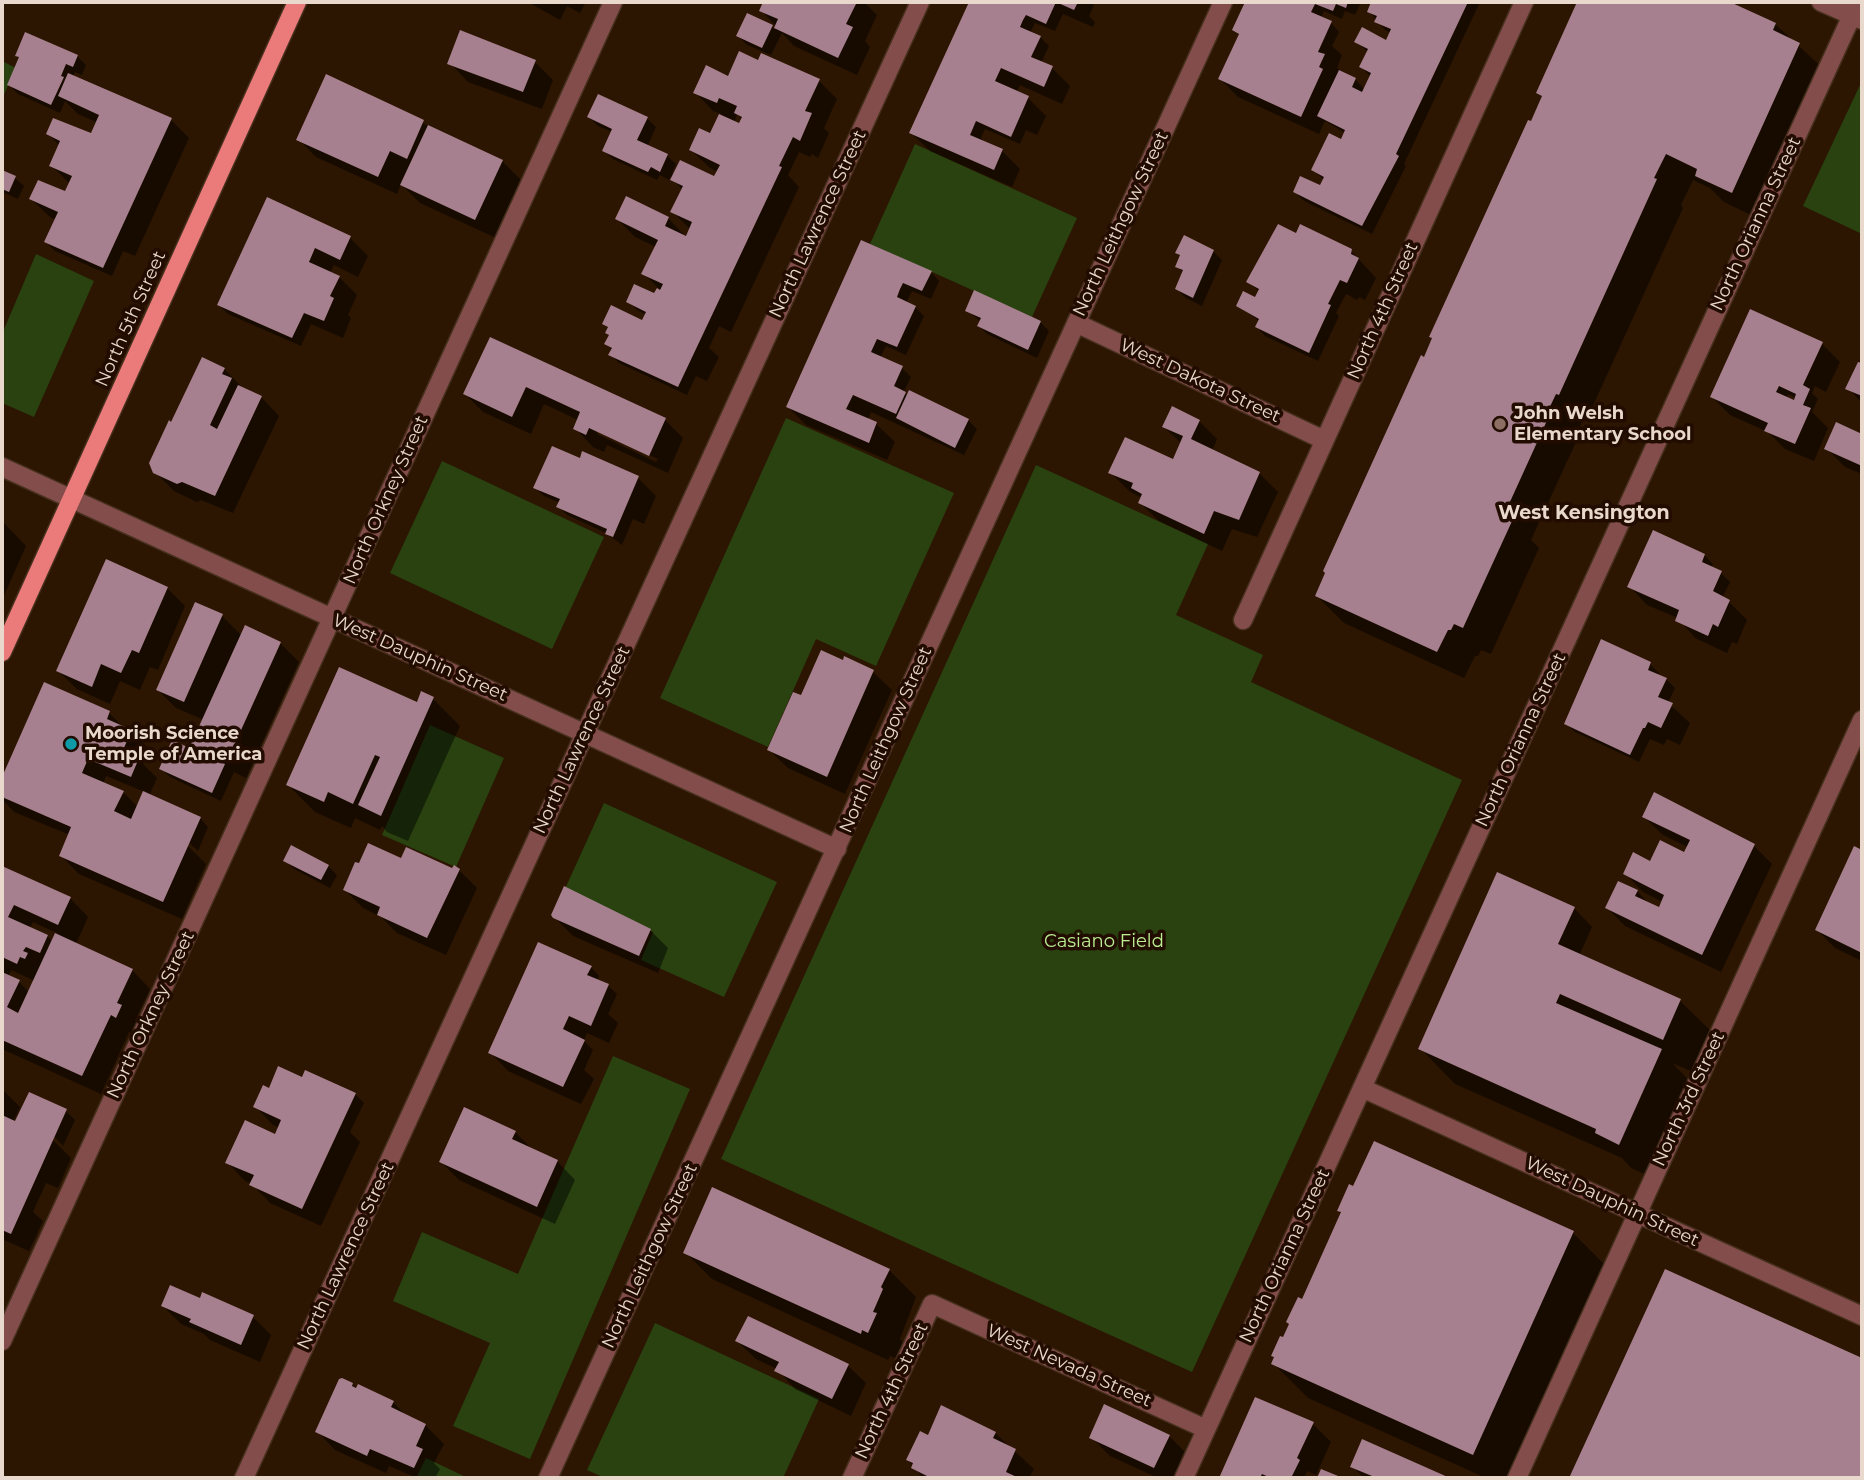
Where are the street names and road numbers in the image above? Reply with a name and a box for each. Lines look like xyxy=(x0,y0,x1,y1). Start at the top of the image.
street label: North Lawrence Street xyxy=(765,127,871,321)
street label: North Leithgow Street xyxy=(1069,128,1173,320)
street label: North Orianna Street xyxy=(1706,134,1806,314)
street label: North 4th Street xyxy=(1343,239,1423,383)
street label: North 5th Street xyxy=(91,248,171,390)
street label: West Dakota Street xyxy=(1116,334,1284,428)
street label: North Orkney Street xyxy=(339,412,433,588)
street label: West Dauphin Street xyxy=(329,610,511,706)
street label: North Lawrence Street xyxy=(529,643,635,837)
street label: North Leithgow Street xyxy=(835,644,937,836)
street label: North Orianna Street xyxy=(1471,650,1571,830)
street label: North Orkney Street xyxy=(103,928,199,1102)
street label: North 3rd Street xyxy=(1648,1028,1730,1170)
street label: West Dauphin Street xyxy=(1522,1152,1702,1252)
street label: North Lawrence Street xyxy=(293,1159,399,1353)
street label: North Leithgow Street xyxy=(598,1160,702,1352)
street label: North Orianna Street xyxy=(1235,1166,1335,1346)
street label: North 4th Street xyxy=(851,1319,933,1463)
street label: West Nevada Street xyxy=(983,1320,1155,1412)

